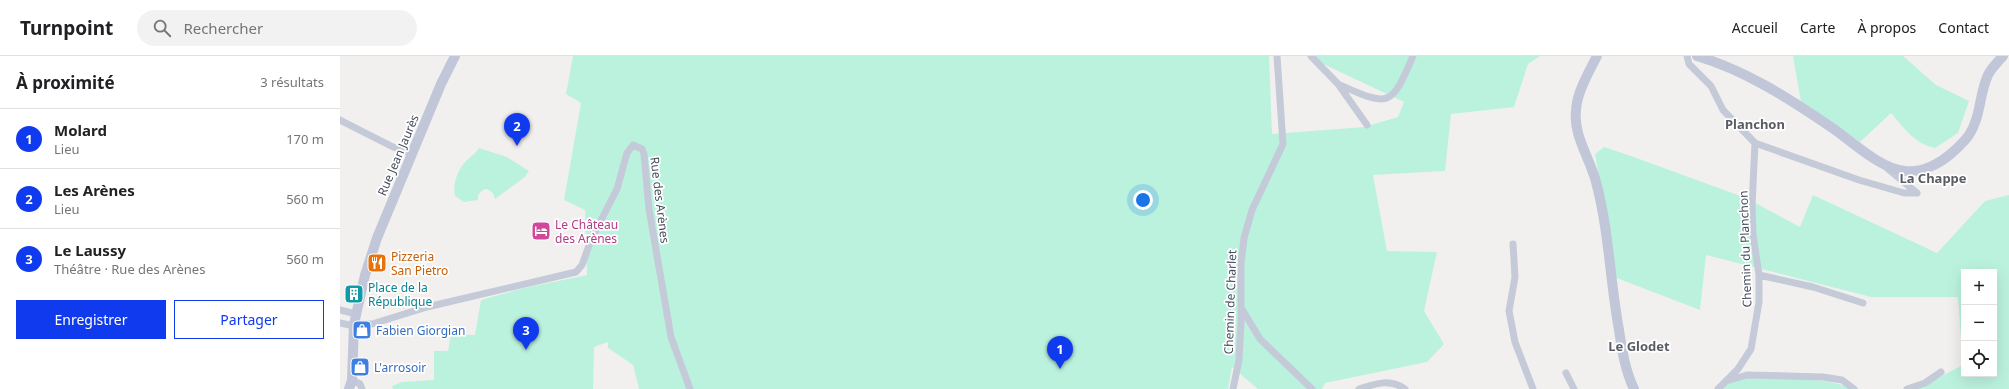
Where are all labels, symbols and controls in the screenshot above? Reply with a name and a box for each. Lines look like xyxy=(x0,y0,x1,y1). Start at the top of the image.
search box xyxy=(137,10,417,46)
text: Turnpoint xyxy=(20,15,113,41)
icon: search xyxy=(151,17,173,39)
text: Rechercher xyxy=(183,18,263,38)
text: Accueil xyxy=(1732,18,1778,37)
text: Carte xyxy=(1800,18,1835,37)
text: À propos xyxy=(1857,18,1916,37)
text: Contact xyxy=(1938,18,1989,37)
text: À proximité xyxy=(16,71,115,94)
text: 3 résultats xyxy=(260,73,324,91)
street label: Rue Jean Jaurès xyxy=(373,112,423,198)
pin: 2 xyxy=(504,113,530,146)
district label: Planchon xyxy=(1725,115,1785,133)
text: Molard xyxy=(54,120,107,140)
text: 1 xyxy=(25,130,33,148)
text: 170 m xyxy=(286,130,324,148)
text: Lieu xyxy=(54,140,80,158)
street label: Rue des Arènes xyxy=(646,156,674,244)
district label: La Chappe xyxy=(1899,169,1967,187)
text: Les Arènes xyxy=(54,180,135,200)
text: 2 xyxy=(25,190,33,208)
text: 560 m xyxy=(286,190,324,208)
your location xyxy=(1133,190,1153,210)
street label: Chemin du Planchon xyxy=(1734,190,1756,308)
text: Lieu xyxy=(54,200,80,218)
place label: Le Château des Arènes xyxy=(555,216,618,247)
hotel icon: Le Château des Arènes xyxy=(530,220,552,242)
text: Le Laussy xyxy=(54,240,126,260)
place label: Pizzeria San Pietro xyxy=(391,248,448,279)
street label: Chemin de Charlet xyxy=(1220,249,1240,355)
text: 3 xyxy=(25,250,33,268)
text: 560 m xyxy=(286,250,324,268)
restaurant icon: Pizzeria San Pietro xyxy=(366,252,388,274)
text: Théâtre · Rue des Arènes xyxy=(54,260,205,278)
map controls xyxy=(1961,269,1997,377)
button: + xyxy=(1961,269,1997,305)
place label: Place de la République xyxy=(368,279,432,310)
building icon: Place de la République xyxy=(343,283,365,305)
button: Enregistrer xyxy=(16,300,166,339)
button: Partager xyxy=(174,300,324,339)
button: − xyxy=(1961,305,1997,341)
pin: 3 xyxy=(513,317,539,350)
shop icon: Fabien Giorgian xyxy=(351,319,373,341)
place label: Fabien Giorgian xyxy=(376,322,465,339)
pin: 1 xyxy=(1047,336,1073,369)
district label: Le Glodet xyxy=(1608,337,1670,355)
button: locate xyxy=(1961,341,1997,377)
shop icon: L'arrosoir xyxy=(349,356,371,378)
place label: L'arrosoir xyxy=(374,359,426,376)

